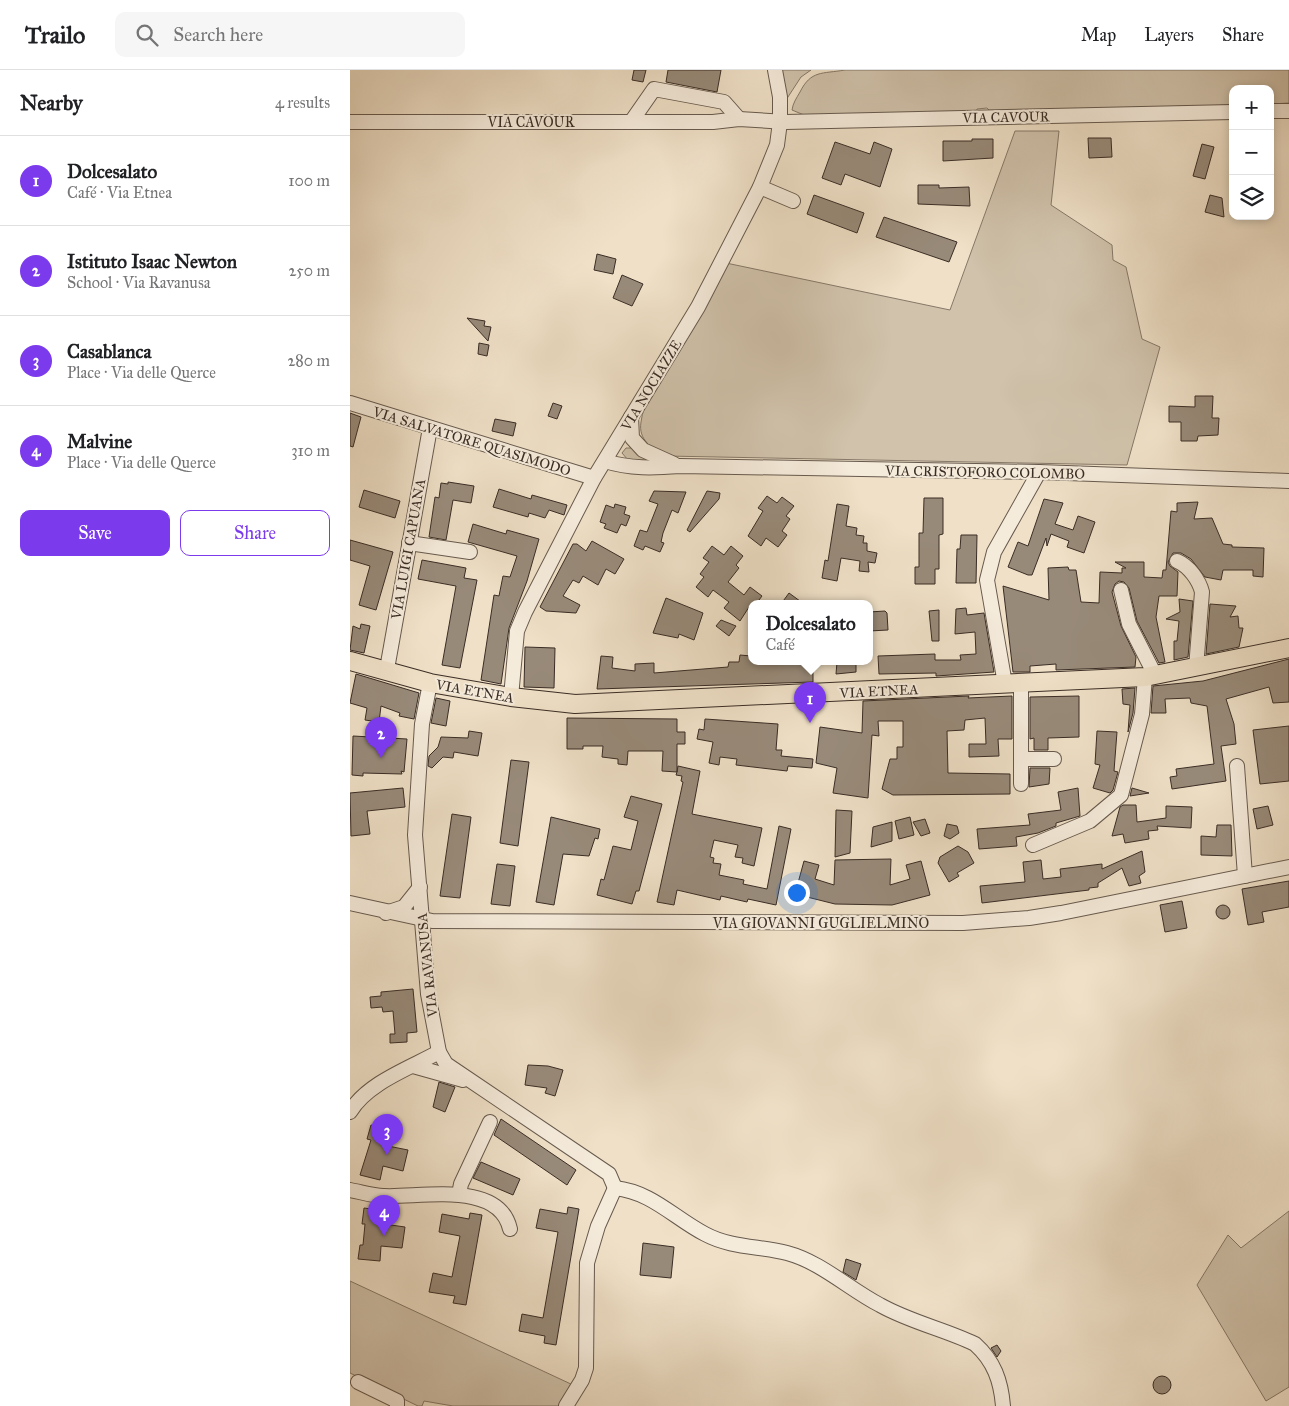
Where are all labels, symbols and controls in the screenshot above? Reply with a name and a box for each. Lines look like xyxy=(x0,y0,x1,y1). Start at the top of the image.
search box xyxy=(115,12,465,57)
text: Trailo xyxy=(25,20,85,50)
icon: search xyxy=(133,21,161,49)
text: Search here xyxy=(173,23,263,46)
text: Map xyxy=(1081,24,1116,46)
text: Layers xyxy=(1144,24,1194,46)
text: Share xyxy=(1222,24,1264,46)
map controls xyxy=(1229,85,1274,220)
button: + xyxy=(1229,85,1274,130)
text: Nearby xyxy=(20,90,83,116)
text: 4 results xyxy=(275,93,330,112)
street label: VIA CAVOUR xyxy=(961,108,1051,127)
street label: VIA CAVOUR xyxy=(486,114,576,131)
button: − xyxy=(1229,130,1274,175)
text: Dolcesalato xyxy=(67,160,157,183)
text: 1 xyxy=(33,171,39,190)
text: 100 m xyxy=(288,171,330,190)
button: layers xyxy=(1229,175,1274,220)
text: Café · Via Etnea xyxy=(67,183,172,202)
text: Istituto Isaac Newton xyxy=(67,250,237,273)
text: 2 xyxy=(32,261,40,280)
text: 250 m xyxy=(289,261,330,280)
text: School · Via Ravanusa xyxy=(67,273,210,292)
street label: VIA NOCIAZZE xyxy=(617,337,685,435)
text: Casablanca xyxy=(67,340,152,363)
text: 3 xyxy=(33,351,39,370)
text: 280 m xyxy=(287,351,330,370)
text: Place · Via delle Querce xyxy=(67,363,216,382)
street label: VIA SALVATORE QUASIMODO xyxy=(370,403,573,480)
text: Malvine xyxy=(67,430,132,453)
text: 4 xyxy=(32,441,40,460)
text: 310 m xyxy=(291,441,330,460)
text: Place · Via delle Querce xyxy=(67,453,216,472)
street label: VIA CRISTOFORO COLOMBO xyxy=(884,462,1085,483)
street label: VIA LUIGI CAPUANA xyxy=(388,477,429,622)
button: Save xyxy=(20,510,170,556)
button: Share xyxy=(180,510,330,556)
popup xyxy=(748,600,873,665)
text: Dolcesalato xyxy=(765,612,856,635)
text: Café xyxy=(765,635,795,654)
street label: VIA ETNEA xyxy=(433,676,516,707)
street label: VIA ETNEA xyxy=(838,681,920,702)
pin: 1 xyxy=(794,682,826,723)
pin: 2 xyxy=(365,717,397,758)
your location xyxy=(784,880,810,906)
street label: VIA RAVANUSA xyxy=(413,911,442,1019)
street label: VIA GIOVANNI GUGLIELMINO xyxy=(712,915,929,932)
pin: 3 xyxy=(371,1114,403,1155)
pin: 4 xyxy=(368,1195,400,1236)

